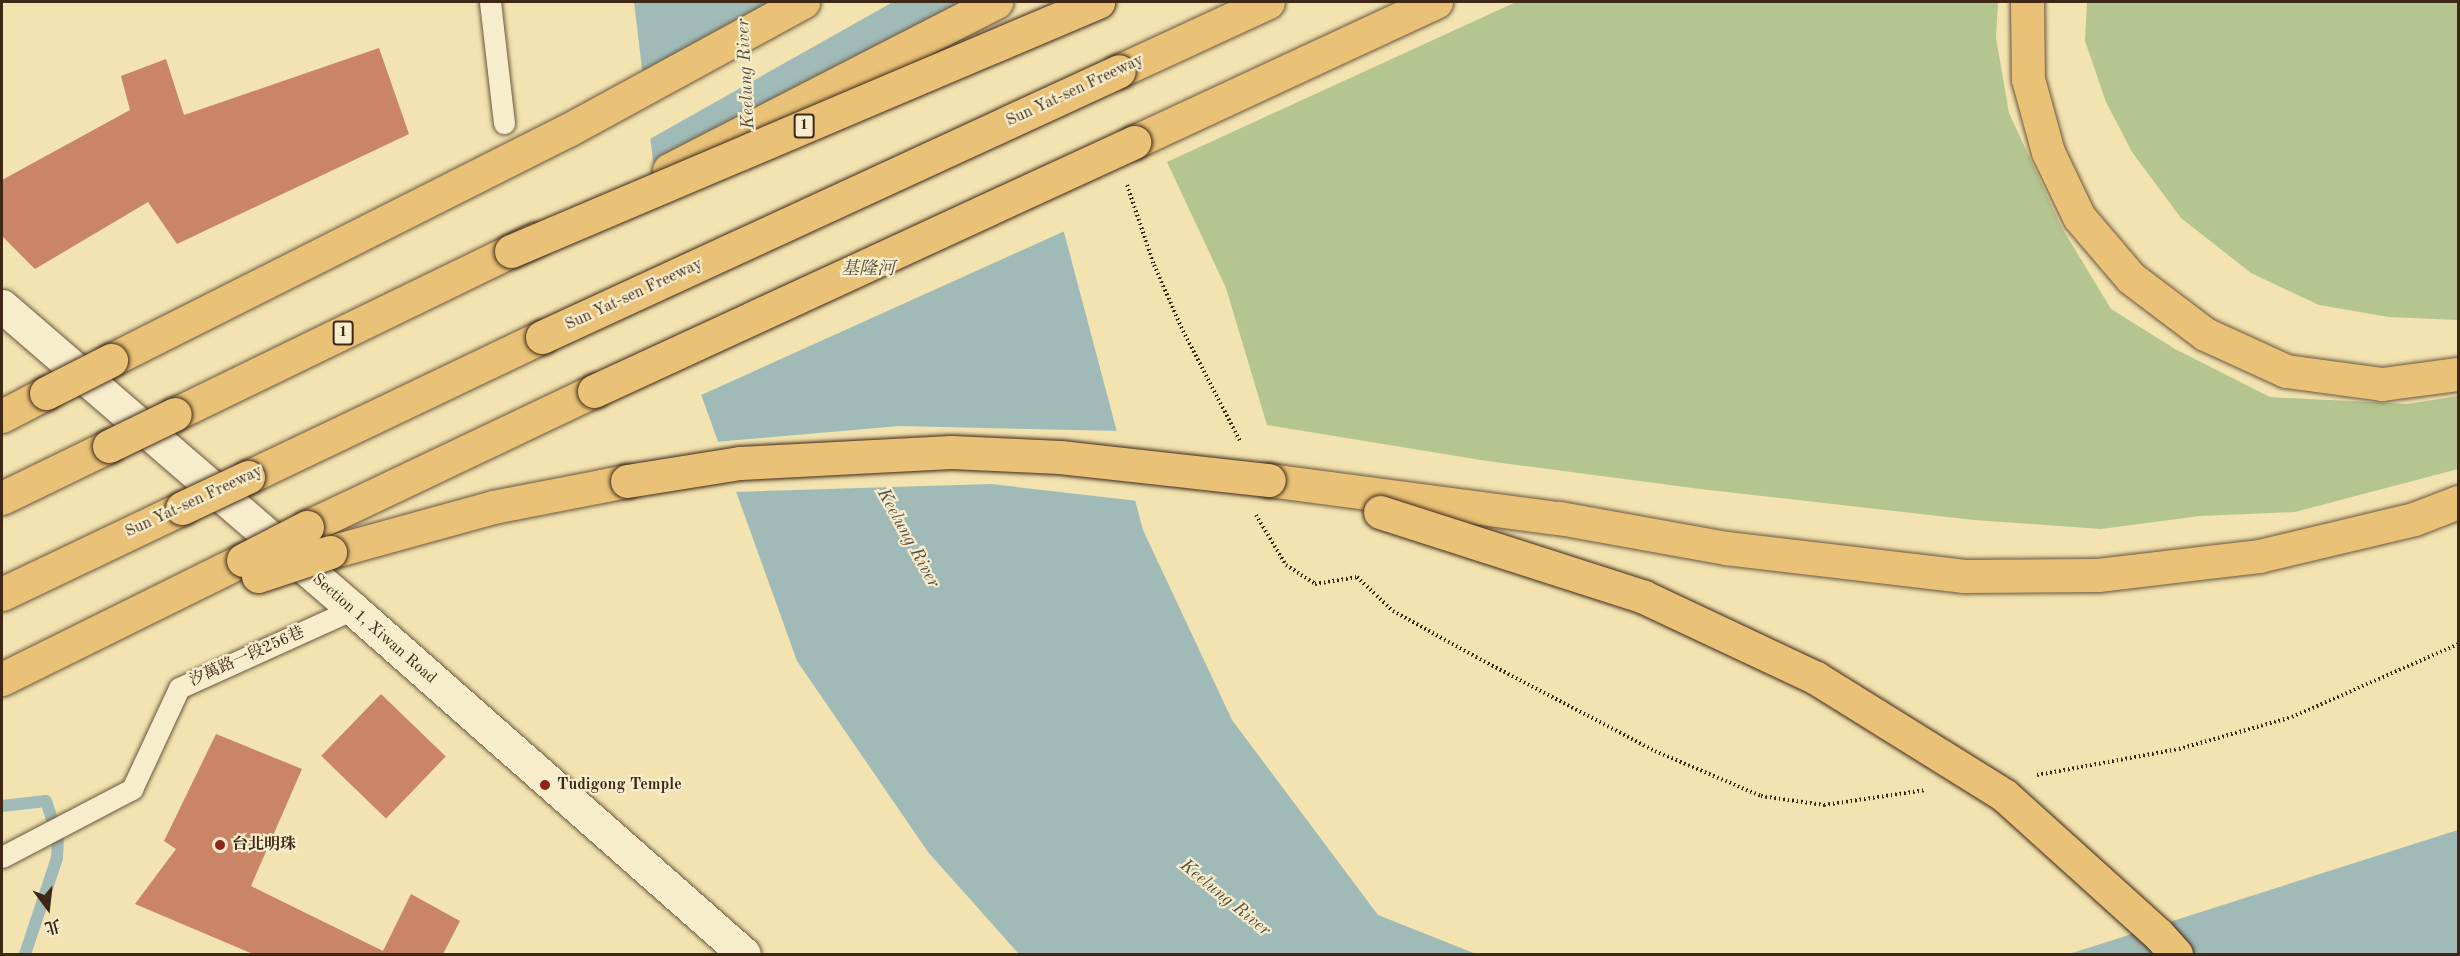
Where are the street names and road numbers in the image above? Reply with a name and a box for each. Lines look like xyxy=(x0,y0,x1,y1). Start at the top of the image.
street label: Sun Yat-sen Freeway xyxy=(1003,51,1147,131)
road number: 1 xyxy=(794,114,814,138)
street label: Sun Yat-sen Freeway xyxy=(562,255,706,335)
road number: 1 xyxy=(332,321,354,345)
street label: Sun Yat-sen Freeway xyxy=(122,462,266,542)
street label: Section 1, Xiwan Road xyxy=(308,570,440,688)
street label: 汐萬路一段256巷 xyxy=(187,623,307,691)

